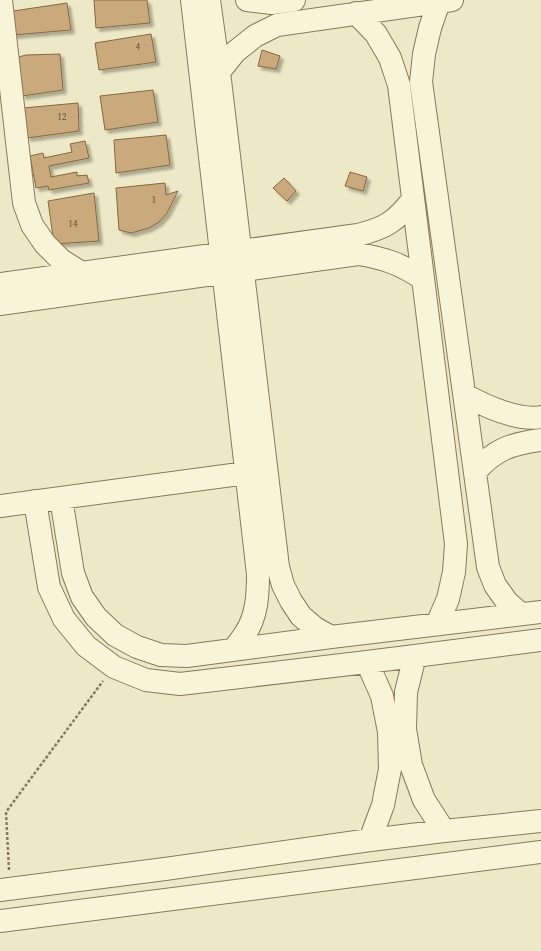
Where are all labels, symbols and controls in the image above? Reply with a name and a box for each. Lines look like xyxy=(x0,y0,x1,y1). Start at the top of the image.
house number: 4 xyxy=(136,41,141,53)
house number: 12 xyxy=(57,111,67,123)
house number: 1 xyxy=(152,194,156,206)
house number: 14 xyxy=(68,218,78,230)

